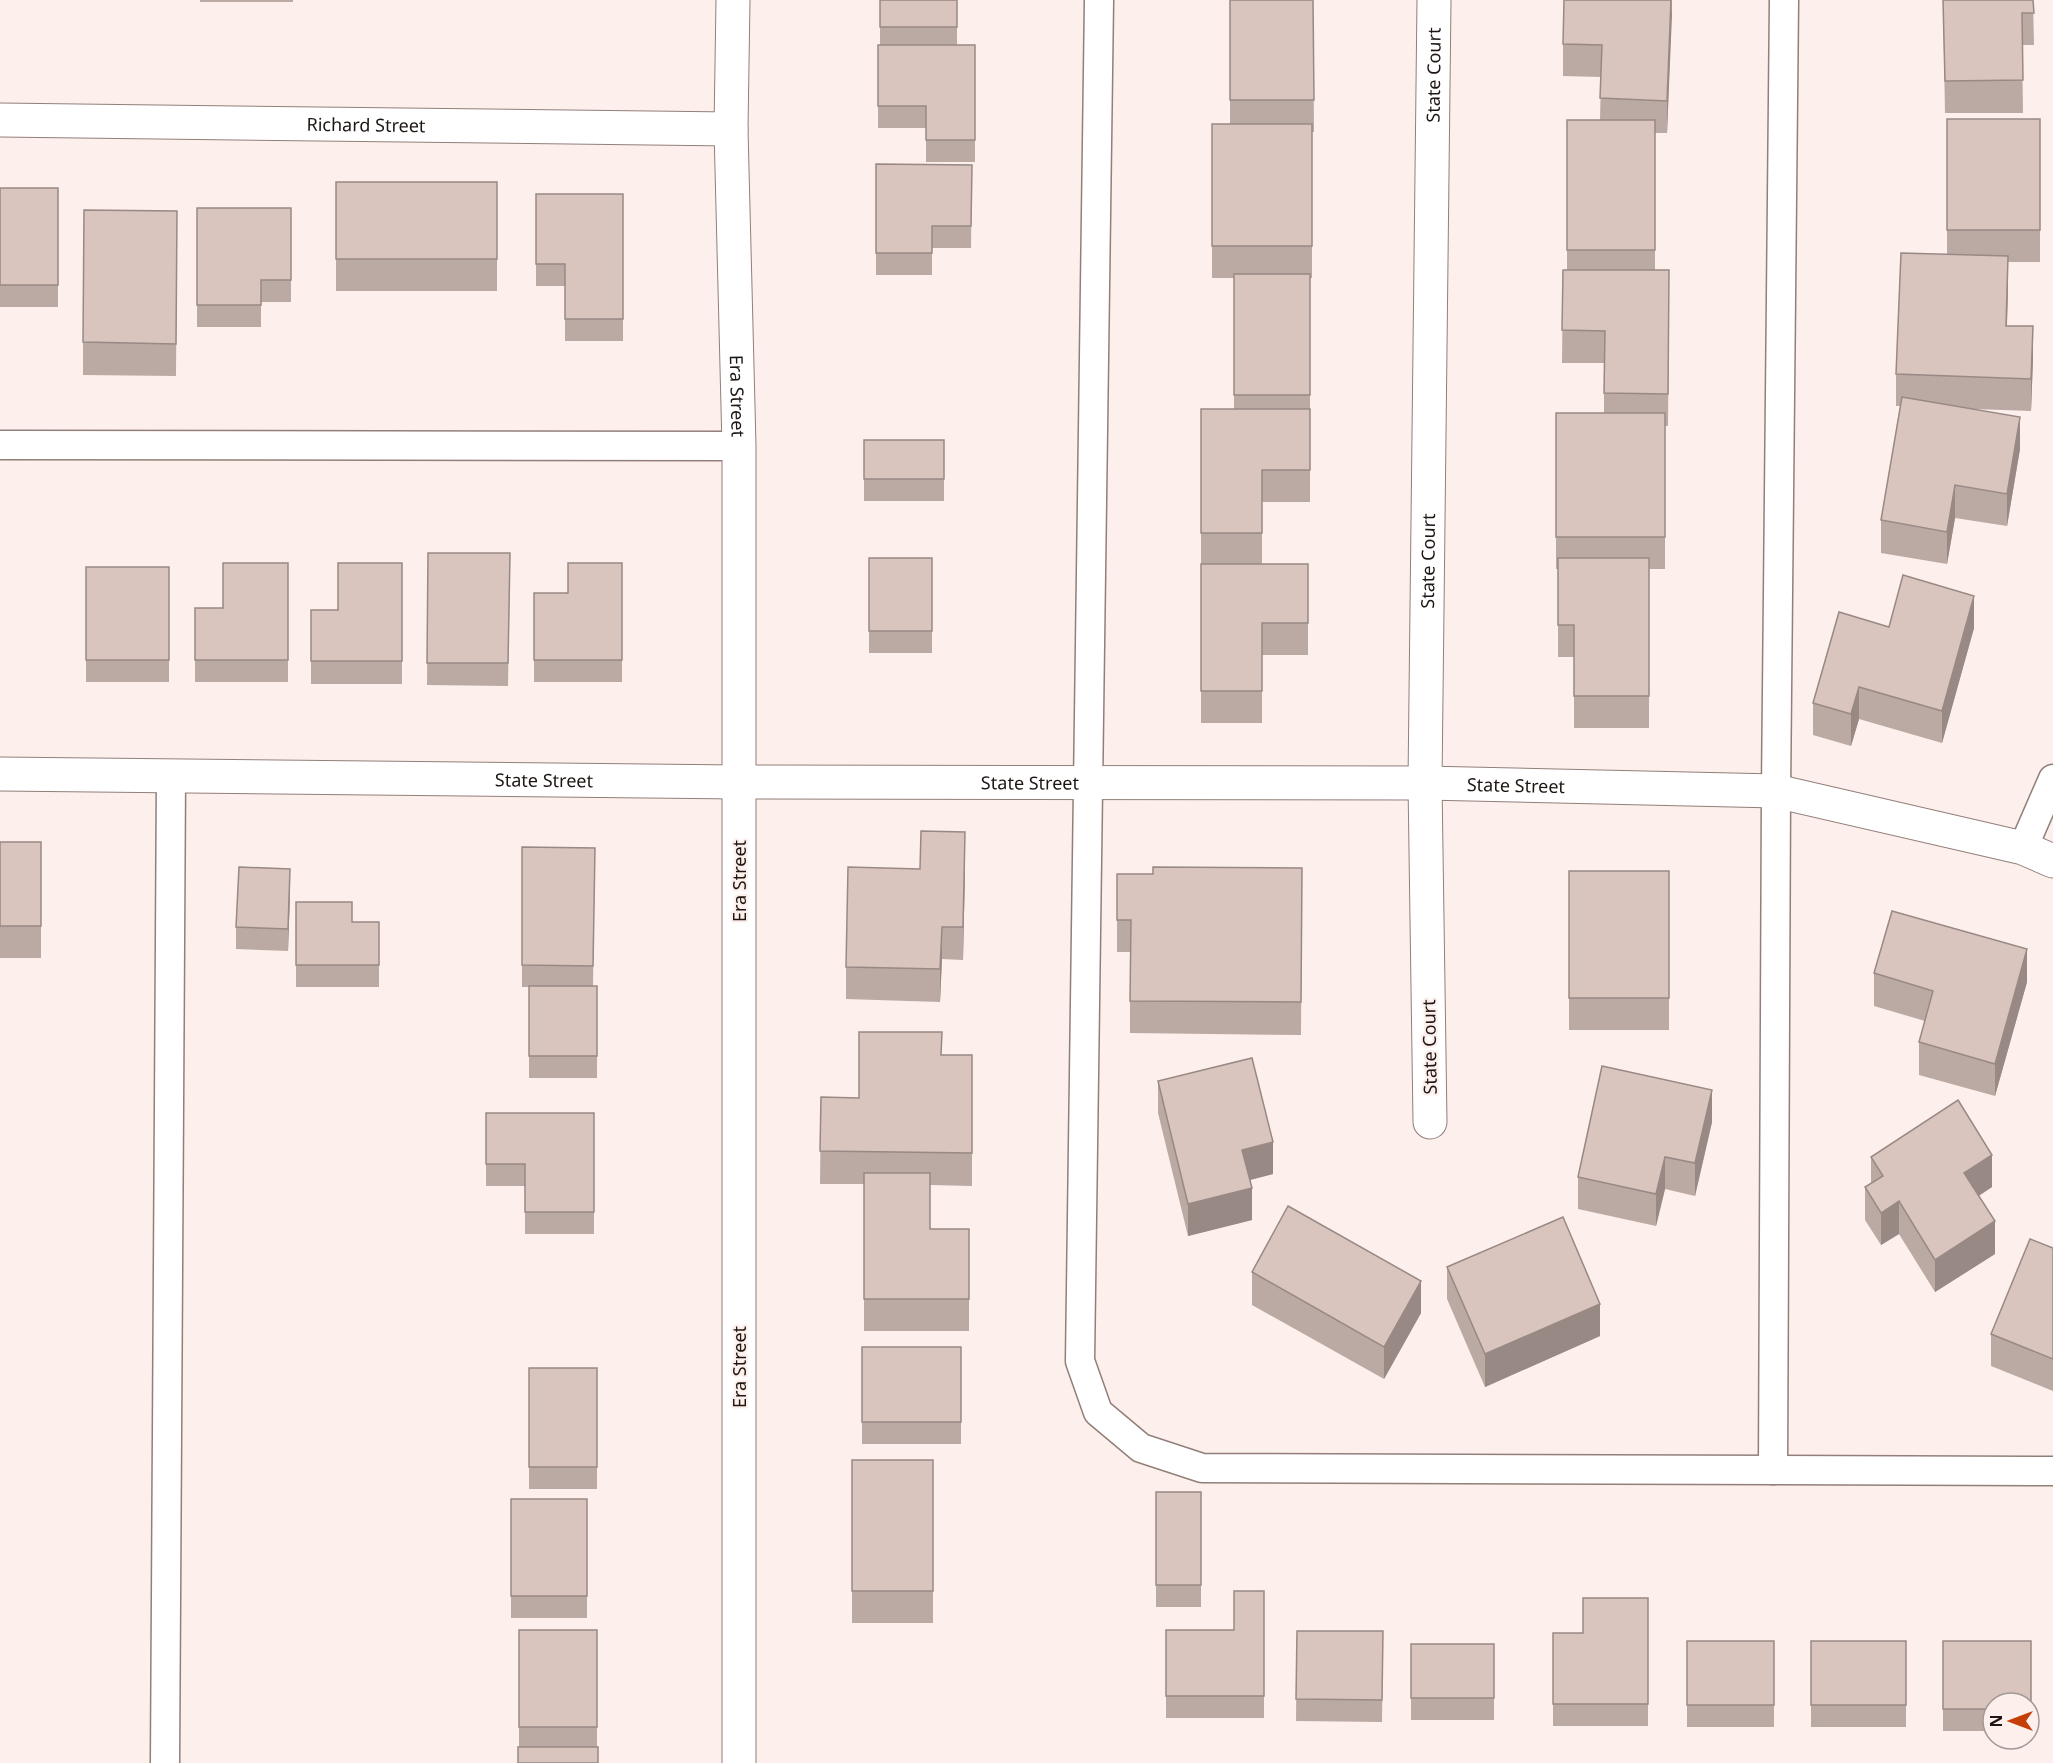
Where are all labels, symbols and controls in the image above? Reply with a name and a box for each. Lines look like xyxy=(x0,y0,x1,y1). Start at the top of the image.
street label: State Court xyxy=(1421,27,1446,123)
street label: Richard Street xyxy=(306,112,426,137)
street label: Era Street xyxy=(725,355,751,438)
street label: State Court xyxy=(1415,513,1440,609)
street label: State Street xyxy=(495,767,594,792)
street label: State Street xyxy=(981,770,1080,794)
street label: State Street xyxy=(1467,772,1566,798)
street label: Era Street xyxy=(727,839,751,922)
street label: State Court xyxy=(1416,999,1442,1095)
street label: Era Street xyxy=(727,1325,751,1408)
north arrow xyxy=(1981,1691,2041,1751)
text: N xyxy=(1985,1714,2007,1728)

